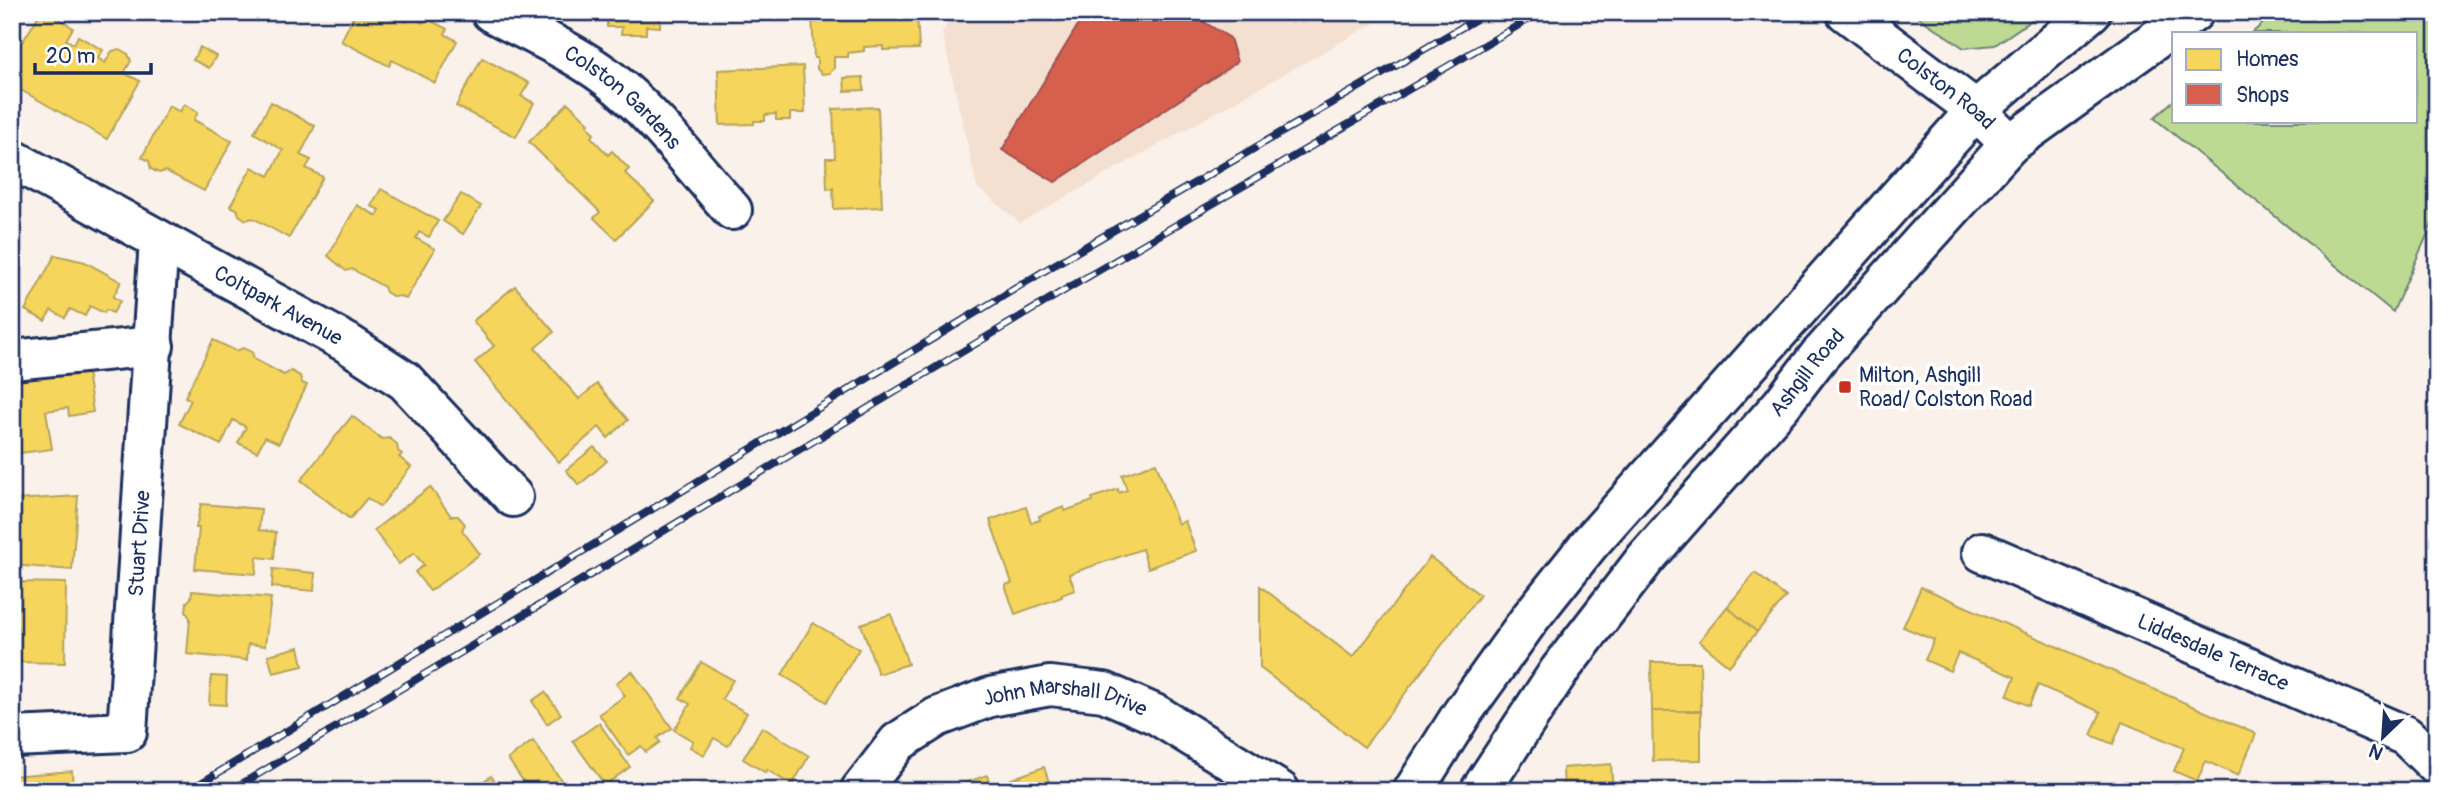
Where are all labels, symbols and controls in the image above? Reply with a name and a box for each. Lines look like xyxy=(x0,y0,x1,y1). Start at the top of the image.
scale bar xyxy=(35,32,150,76)
legend xyxy=(2172,32,2418,122)
street label: Colston Gardens xyxy=(559,40,687,156)
street label: Colston Road xyxy=(1891,42,2001,136)
text: 20 m xyxy=(46,43,95,70)
text: Homes xyxy=(2236,46,2299,73)
text: Shops xyxy=(2236,82,2289,109)
street label: Coltpark Avenue xyxy=(209,260,348,352)
street label: Ashgill Road xyxy=(1764,323,1851,423)
place label: Milton, Ashgill Road/ Colston Road xyxy=(1859,362,2033,413)
marker: Milton, Ashgill Road/ Colston Road xyxy=(1837,379,1853,395)
street label: Stuart Drive xyxy=(123,489,157,598)
street label: Liddesdale Terrace xyxy=(2133,608,2294,698)
street label: John Marshall Drive xyxy=(979,672,1152,723)
north arrow xyxy=(2348,702,2418,772)
text: N xyxy=(2365,738,2387,765)

